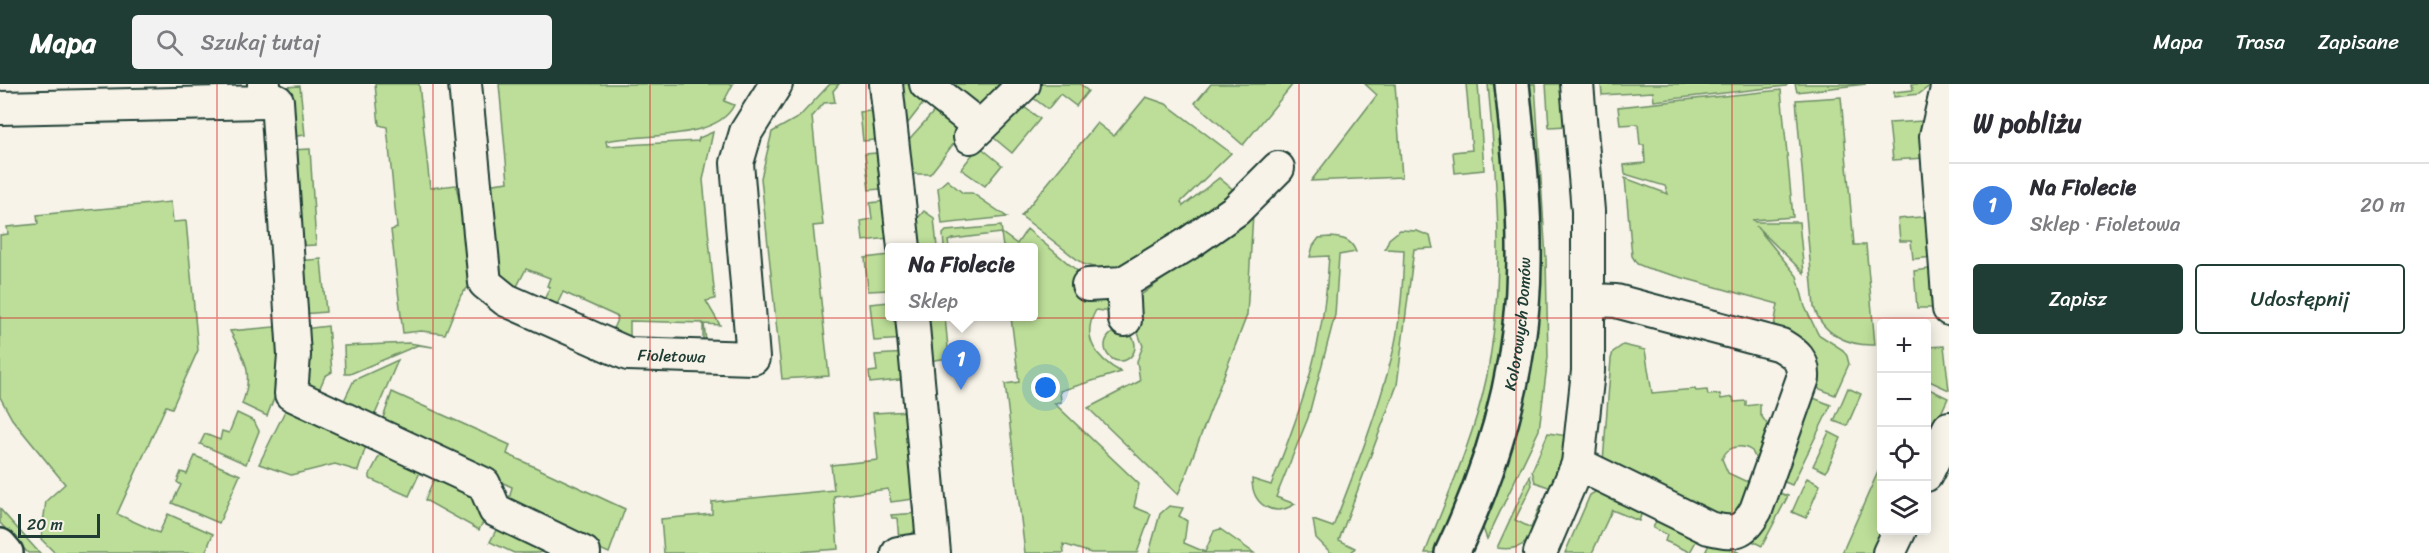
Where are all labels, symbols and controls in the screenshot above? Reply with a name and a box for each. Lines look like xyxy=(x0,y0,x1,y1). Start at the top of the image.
search box xyxy=(132,15,552,69)
text: Mapa xyxy=(30,18,96,67)
text: Szukaj tutaj xyxy=(201,23,320,62)
text: Mapa xyxy=(2153,23,2203,61)
text: Trasa xyxy=(2236,23,2285,61)
text: Zapisane xyxy=(2318,23,2399,61)
icon: search xyxy=(153,26,186,59)
text: W pobliżu xyxy=(1973,100,2082,146)
text: Na Fiolecie xyxy=(2030,168,2136,207)
text: 1 xyxy=(1988,188,1997,223)
text: 20 m xyxy=(2360,188,2405,223)
text: Sklep · Fioletowa xyxy=(2030,207,2180,242)
popup xyxy=(885,243,1038,321)
text: Na Fiolecie xyxy=(908,245,1015,284)
street label: Kolorowych Domów xyxy=(1495,257,1539,393)
button: Zapisz xyxy=(1973,264,2183,334)
button: Udostępnij xyxy=(2195,264,2405,334)
text: Sklep xyxy=(908,284,958,319)
map controls xyxy=(1877,319,1931,535)
button: + xyxy=(1877,319,1931,373)
street label: Fioletowa xyxy=(637,340,707,372)
pin: 1 xyxy=(942,340,980,390)
your location xyxy=(1031,373,1060,402)
button: − xyxy=(1877,373,1931,427)
button: locate xyxy=(1877,427,1931,481)
button: layers xyxy=(1877,481,1931,535)
text: 20 m xyxy=(27,510,63,539)
scale bar xyxy=(18,511,100,538)

